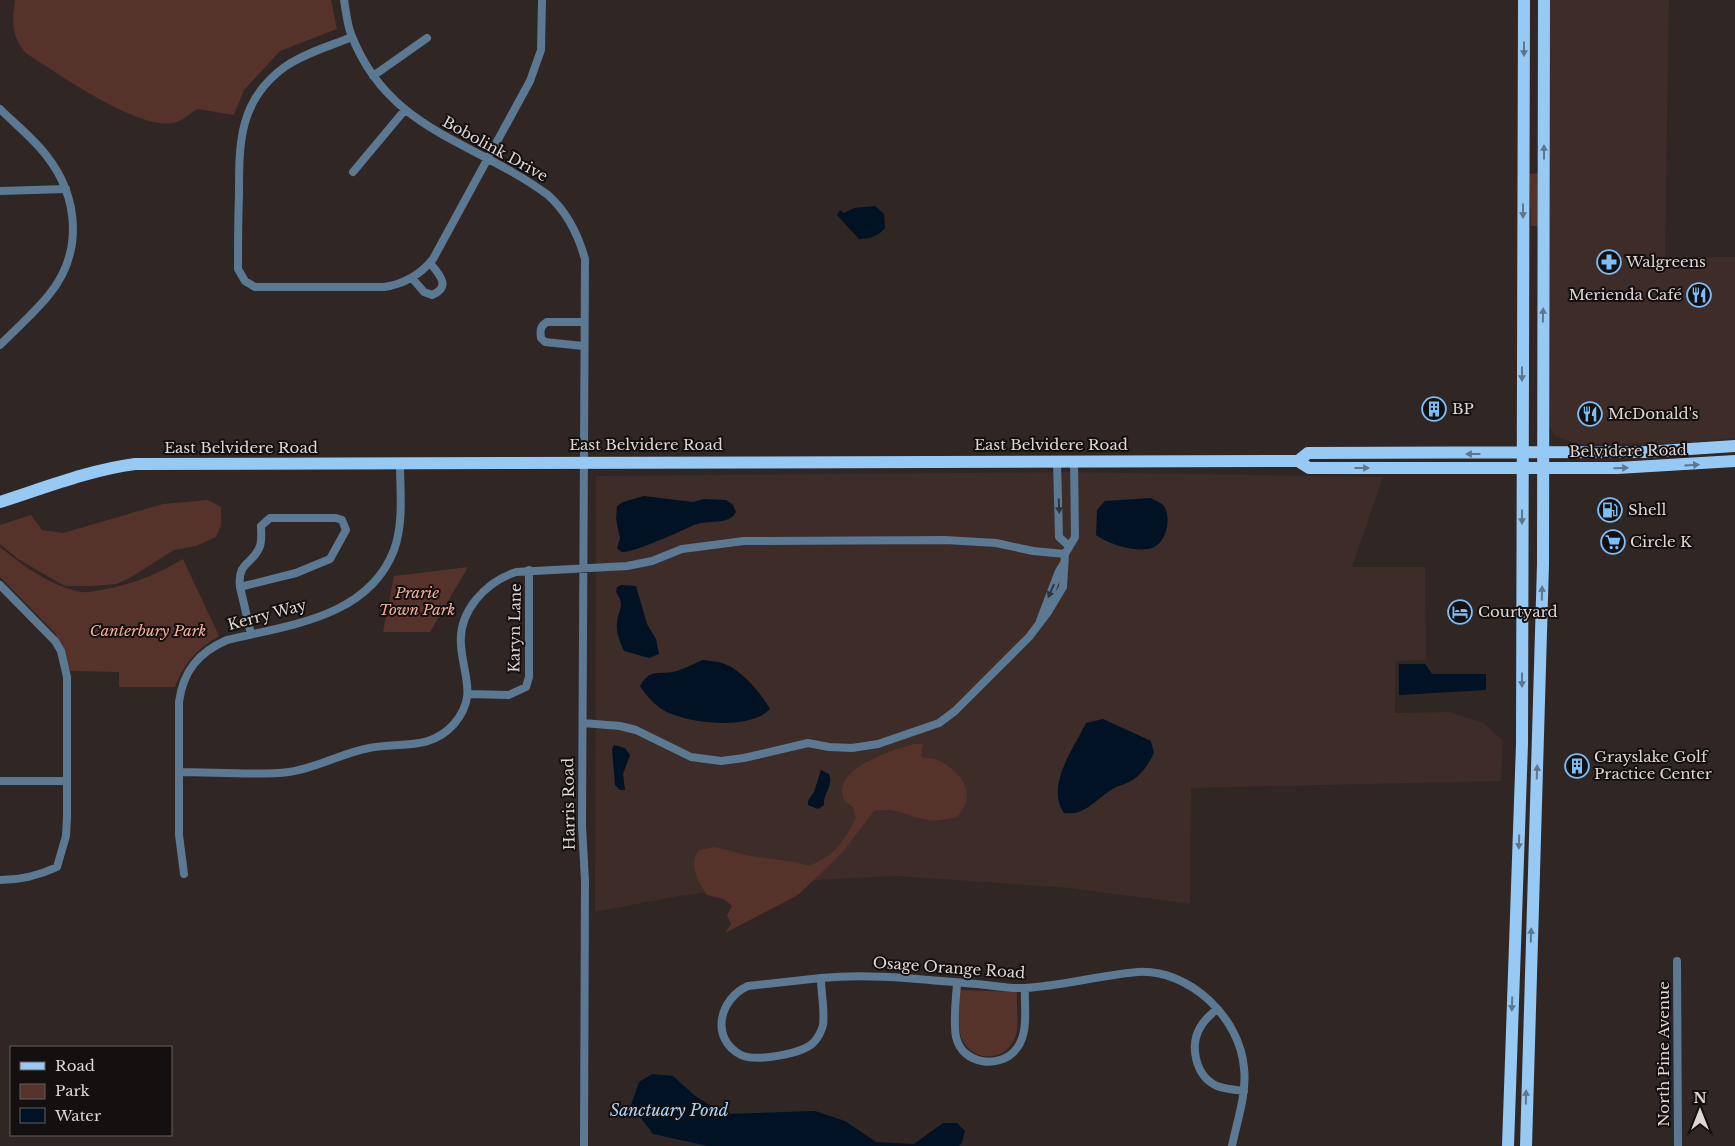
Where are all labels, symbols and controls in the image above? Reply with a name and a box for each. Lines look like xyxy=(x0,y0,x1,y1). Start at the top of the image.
one-way arrow xyxy=(1520,41,1528,57)
street label: Bobolink Drive xyxy=(439,112,551,185)
one-way arrow xyxy=(1540,144,1548,160)
one-way arrow xyxy=(1519,203,1527,219)
pharmacy icon: Walgreens xyxy=(1596,249,1622,275)
place label: Walgreens xyxy=(1625,252,1706,271)
restaurant icon: Merienda Café xyxy=(1686,282,1712,308)
place label: Merienda Café xyxy=(1569,285,1682,304)
one-way arrow xyxy=(1539,306,1547,322)
one-way arrow xyxy=(1518,366,1526,382)
building icon: BP xyxy=(1421,396,1447,422)
place label: BP xyxy=(1452,399,1474,418)
restaurant icon: McDonald's xyxy=(1577,401,1603,427)
place label: McDonald's xyxy=(1608,404,1699,423)
street label: East Belvidere Road xyxy=(569,435,723,454)
street label: East Belvidere Road xyxy=(974,435,1128,454)
street label: East Belvidere Road xyxy=(164,438,318,457)
street label: Belvidere Road xyxy=(1569,440,1687,461)
one-way arrow xyxy=(1465,450,1481,458)
one-way arrow xyxy=(1685,461,1701,469)
one-way arrow xyxy=(1354,464,1370,472)
one-way arrow xyxy=(1613,464,1629,472)
fuel station icon: Shell xyxy=(1597,497,1623,523)
one-way arrow xyxy=(1055,498,1063,514)
place label: Shell xyxy=(1628,500,1666,519)
one-way arrow xyxy=(1518,509,1526,525)
supermarket icon: Circle K xyxy=(1600,529,1626,555)
place label: Circle K xyxy=(1630,532,1692,551)
park label: Prarie Town Park xyxy=(379,583,455,619)
street label: Karyn Lane xyxy=(504,583,525,673)
one-way arrow xyxy=(1046,584,1054,598)
one-way arrow xyxy=(1538,584,1546,600)
street label: Kerry Way xyxy=(225,595,309,634)
hotel icon: Courtyard xyxy=(1447,599,1473,625)
place label: Courtyard xyxy=(1478,602,1558,621)
park label: Canterbury Park xyxy=(90,621,206,640)
one-way arrow xyxy=(1518,672,1526,688)
place label: Grayslake Golf Practice Center xyxy=(1594,747,1713,783)
building icon: Grayslake Golf Practice Center xyxy=(1564,753,1590,779)
street label: Harris Road xyxy=(558,758,579,850)
one-way arrow xyxy=(1533,764,1541,780)
one-way arrow xyxy=(1514,834,1522,850)
one-way arrow xyxy=(1528,927,1536,943)
street label: Osage Orange Road xyxy=(872,953,1026,982)
street label: North Pine Avenue xyxy=(1654,981,1673,1127)
one-way arrow xyxy=(1508,997,1516,1013)
legend xyxy=(10,1046,172,1136)
text: Road xyxy=(55,1056,95,1075)
text: Park xyxy=(55,1081,91,1100)
north arrow xyxy=(1675,1086,1725,1136)
one-way arrow xyxy=(1523,1089,1531,1105)
text: N xyxy=(1693,1089,1707,1107)
water label: Sanctuary Pond xyxy=(610,1100,729,1120)
text: Water xyxy=(54,1106,102,1125)

